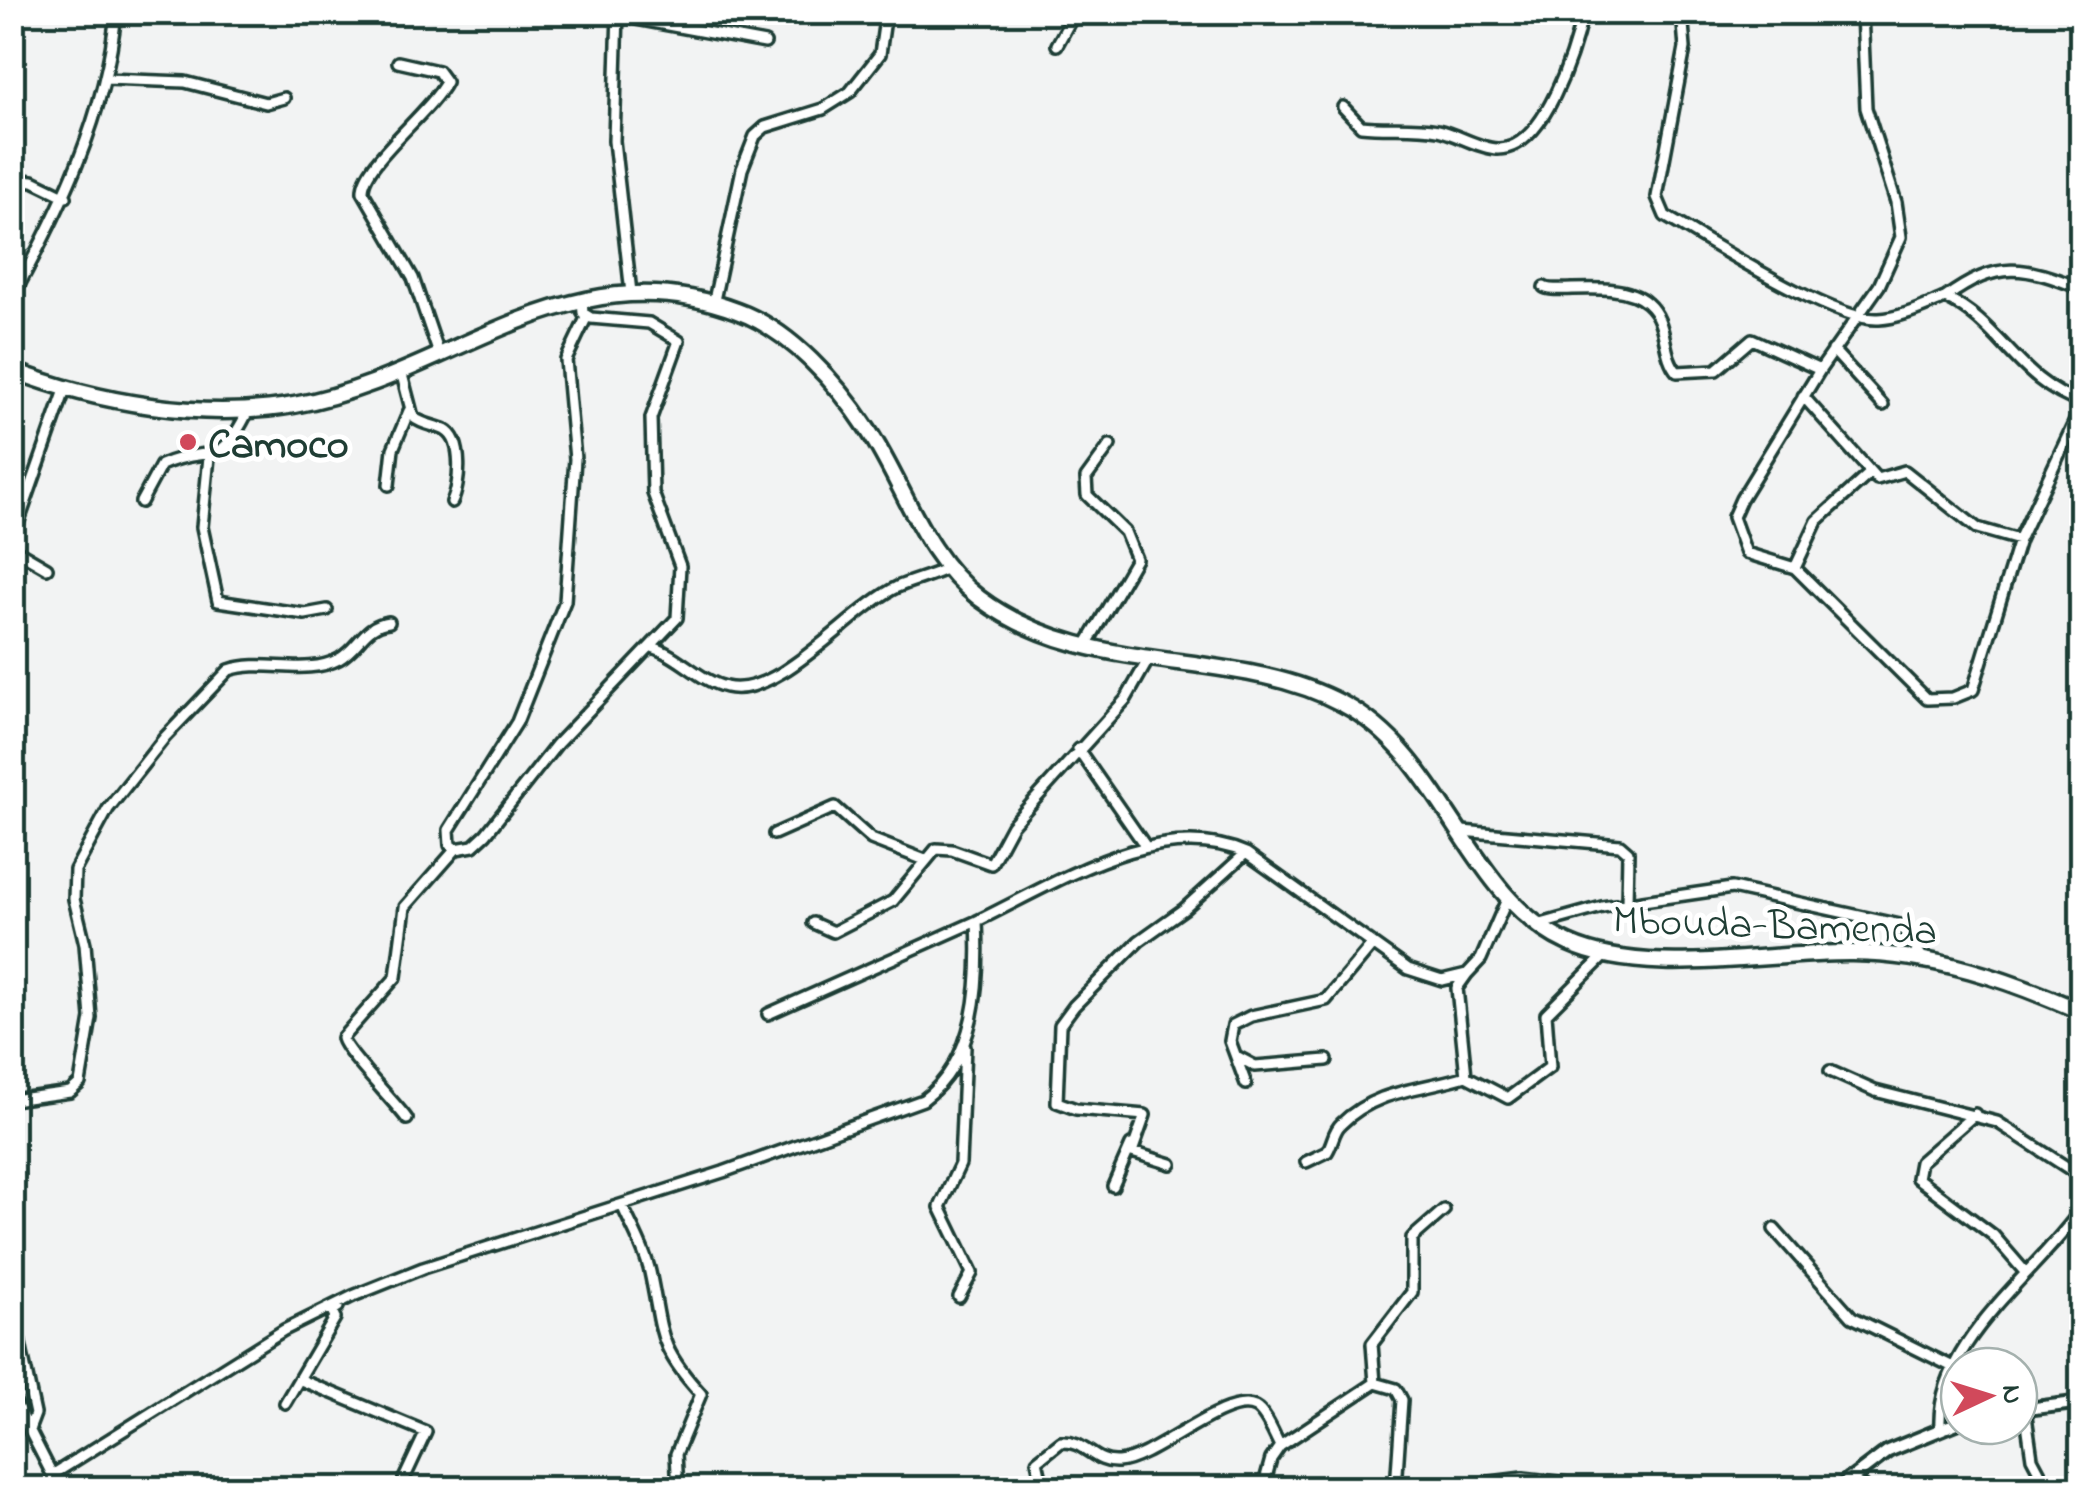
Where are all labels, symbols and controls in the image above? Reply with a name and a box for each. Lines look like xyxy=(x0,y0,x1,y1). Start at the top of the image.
place label: Camoco xyxy=(208,416,349,477)
marker: Camoco xyxy=(177,431,199,453)
street label: Mbouda-Bamenda xyxy=(1611,891,1938,964)
north arrow xyxy=(1939,1346,2039,1446)
text: N xyxy=(1989,1384,2032,1405)

